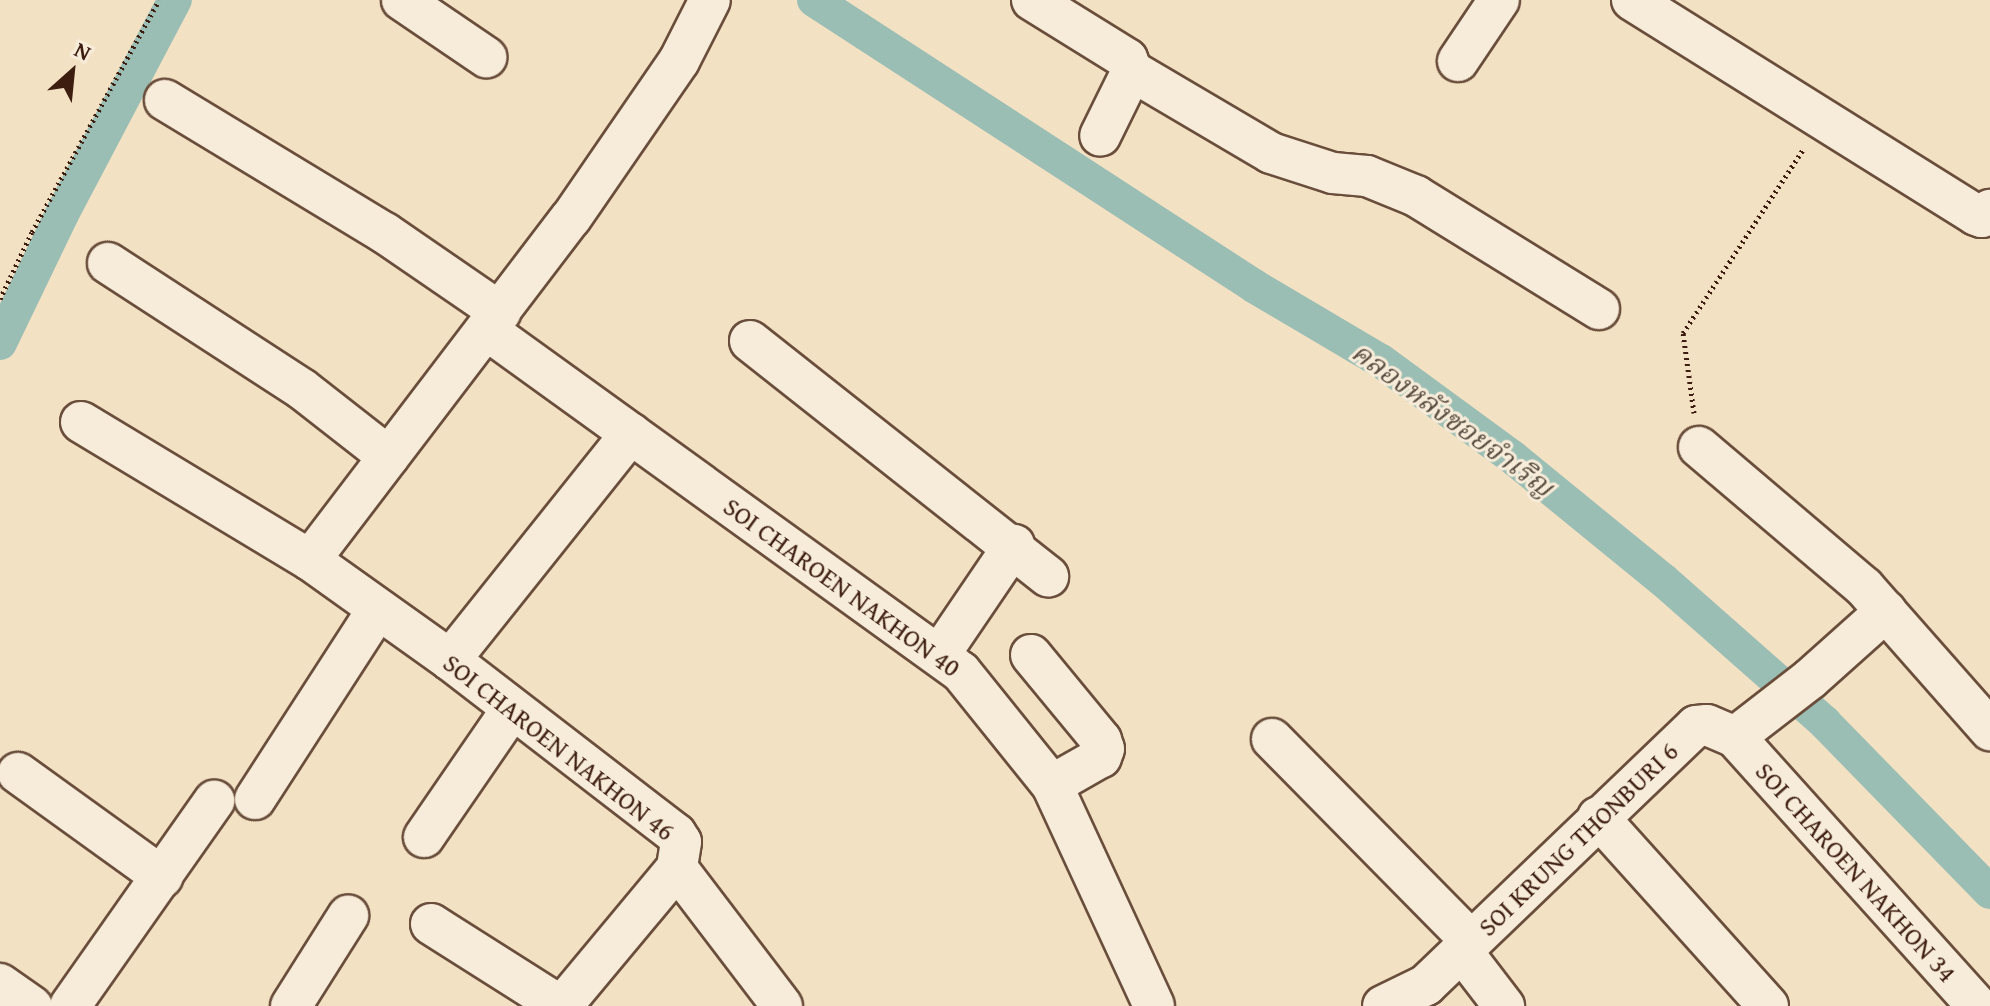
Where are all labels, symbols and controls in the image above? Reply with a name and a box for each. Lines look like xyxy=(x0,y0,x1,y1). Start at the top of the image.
north arrow xyxy=(32,32,112,112)
text: N xyxy=(69,33,97,68)
water label: คลองหลังซอยจำเริญ xyxy=(1346,335,1560,503)
street label: SOI CHAROEN NAKHON 40 xyxy=(718,491,966,683)
street label: SOI CHAROEN NAKHON 46 xyxy=(437,647,681,847)
street label: SOI KRUNG THONBURI 6 xyxy=(1472,736,1684,942)
street label: SOI CHAROEN NAKHON 34 xyxy=(1749,756,1963,988)

